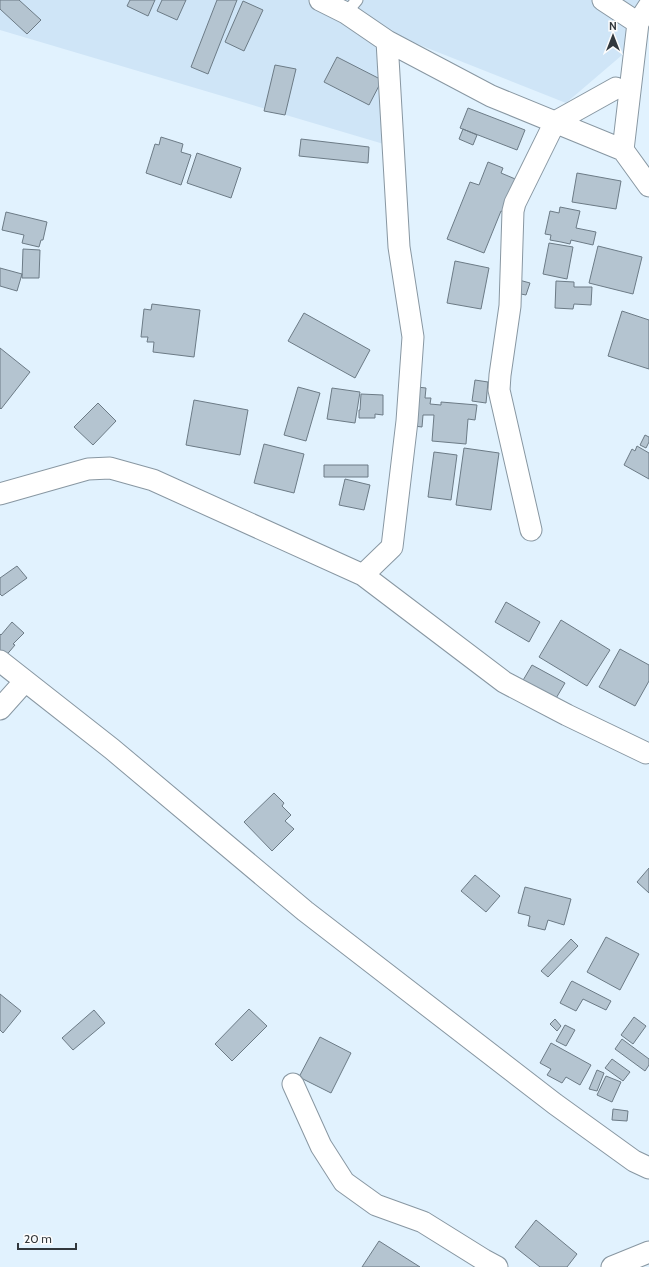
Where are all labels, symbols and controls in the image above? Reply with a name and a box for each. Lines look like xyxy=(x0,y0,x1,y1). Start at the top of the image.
north arrow xyxy=(593,16,633,56)
text: N xyxy=(609,19,617,33)
scale bar xyxy=(18,1225,76,1251)
text: 20 m xyxy=(24,1231,52,1246)

